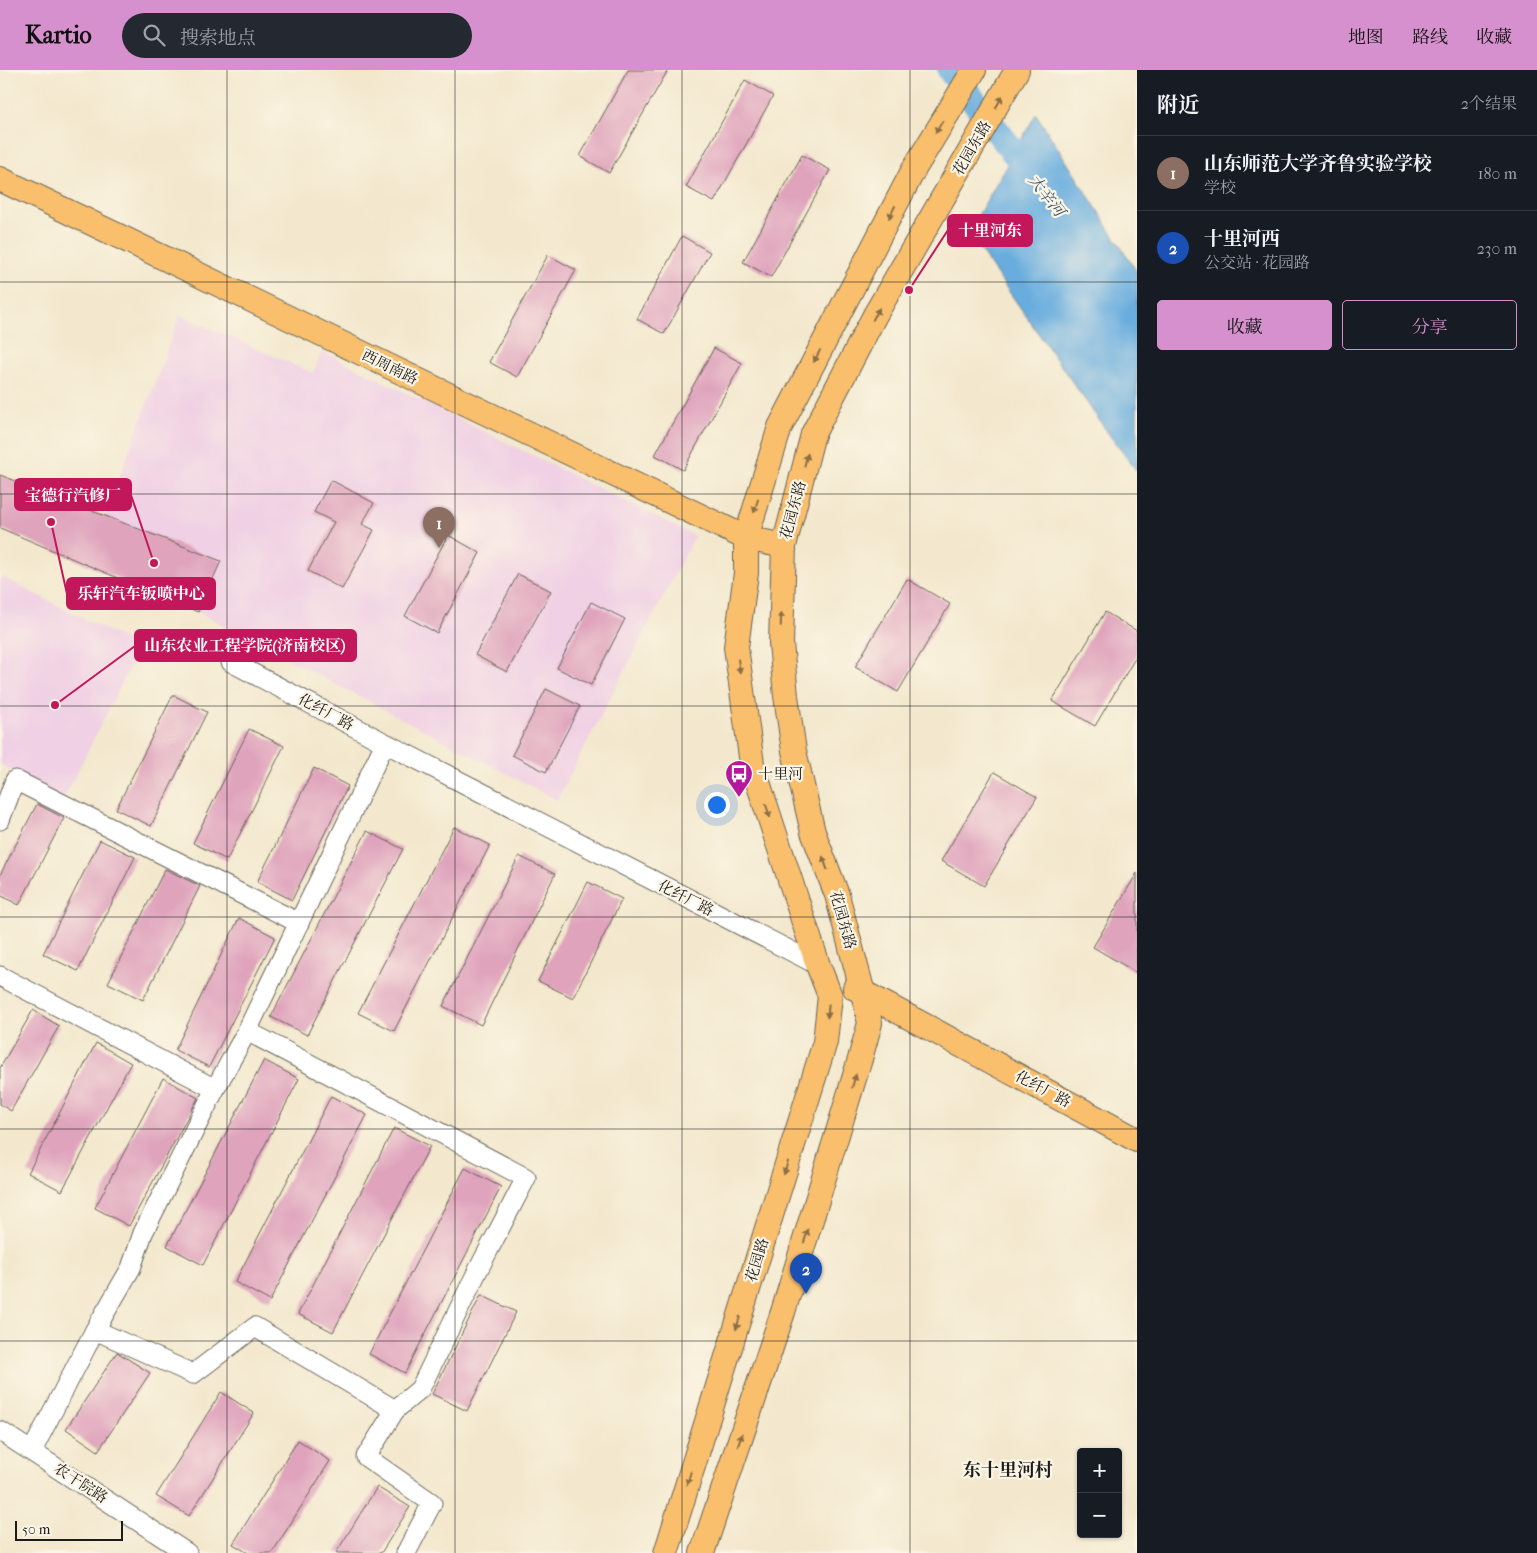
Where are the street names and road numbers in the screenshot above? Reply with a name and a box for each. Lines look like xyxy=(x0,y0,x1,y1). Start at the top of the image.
street label: 花园东路 xyxy=(949,118,995,178)
street label: 西周南路 xyxy=(359,346,421,388)
street label: 花园东路 xyxy=(777,479,809,541)
street label: 化纤厂路 xyxy=(295,690,357,734)
street label: 化纤厂路 xyxy=(655,876,717,920)
street label: 花园东路 xyxy=(826,889,860,951)
street label: 化纤厂路 xyxy=(1012,1067,1074,1111)
street label: 花园路 xyxy=(742,1236,772,1284)
street label: 农干院路 xyxy=(51,1459,111,1507)

